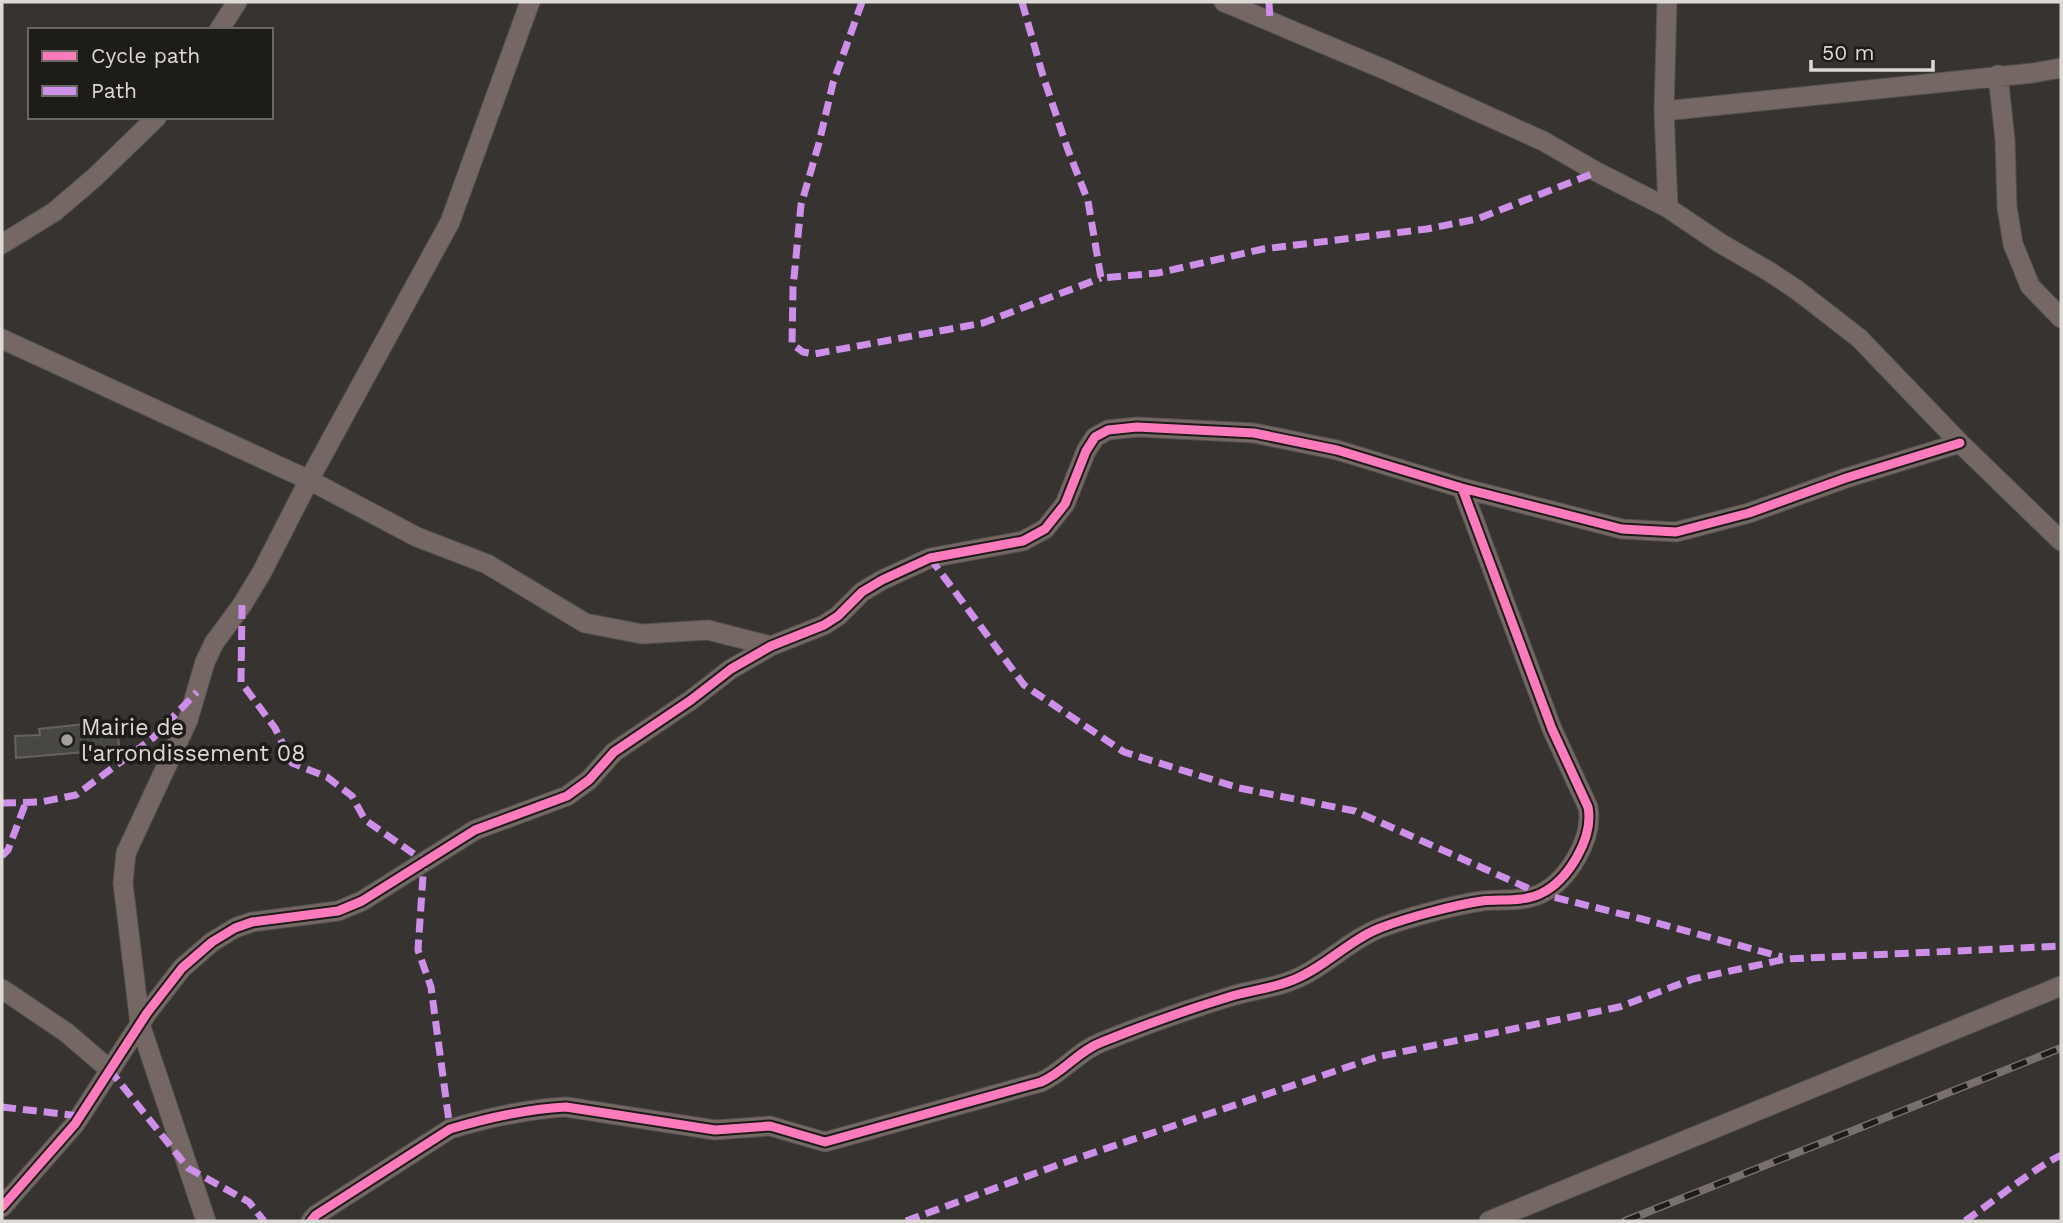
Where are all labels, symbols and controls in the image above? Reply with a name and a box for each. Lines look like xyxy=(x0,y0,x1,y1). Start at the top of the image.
legend xyxy=(28,28,273,119)
scale bar xyxy=(1811,28,1934,72)
text: 50 m xyxy=(1822,40,1874,65)
text: Cycle path xyxy=(91,43,200,68)
text: Path xyxy=(91,78,137,103)
place label: Mairie de l'arrondissement 08 xyxy=(81,714,305,767)
marker: Mairie de l'arrondissement 08 xyxy=(59,732,75,748)

